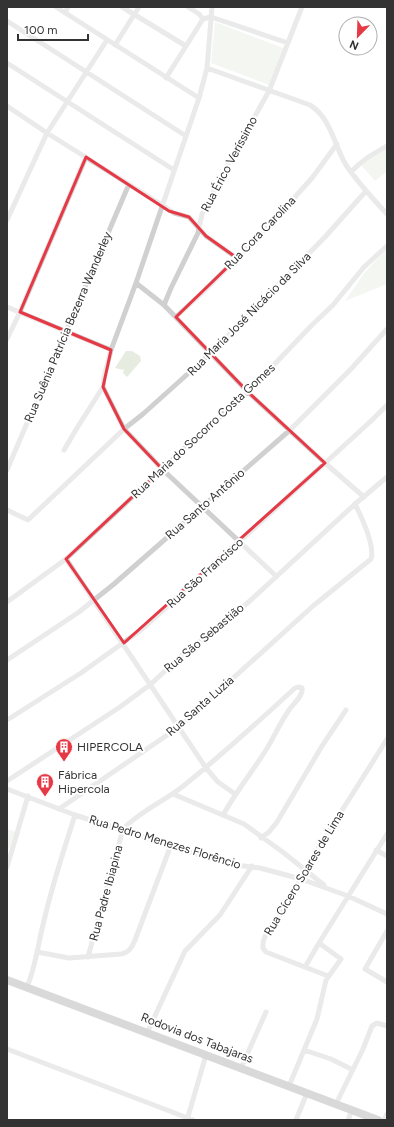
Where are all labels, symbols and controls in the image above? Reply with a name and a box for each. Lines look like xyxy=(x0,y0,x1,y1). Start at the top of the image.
scale bar xyxy=(18,16,88,42)
north arrow xyxy=(338,16,378,56)
text: 100 m xyxy=(24,23,58,37)
text: N xyxy=(348,37,361,52)
street label: Rua Érico Veríssimo xyxy=(198,114,260,214)
street label: Rua Cora Carolina xyxy=(222,194,298,272)
street label: Rua Suênia Patrícia Bezerra Wanderley xyxy=(21,229,115,424)
street label: Rua Maria José Nicácio da Silva xyxy=(184,249,314,379)
street label: Rua Maria do Socorro Costa Gomes xyxy=(128,360,278,501)
street label: Rua Santo Antônio xyxy=(162,466,248,542)
street label: Rua São Francisco xyxy=(164,535,246,611)
street label: Rua São Sebastião xyxy=(161,601,247,675)
street label: Rua Santa Luzia xyxy=(163,673,237,739)
building icon: HIPERCOLA xyxy=(54,737,74,762)
place label: HIPERCOLA xyxy=(77,740,143,754)
place label: Fábrica Hipercola xyxy=(58,768,110,796)
building icon: Fábrica Hipercola xyxy=(35,772,55,797)
street label: Rua Cícero Soares de Lima xyxy=(261,808,347,938)
street label: Rua Pedro Menezes Florêncio xyxy=(87,812,243,872)
street label: Rua Padre Ibiapina xyxy=(86,844,126,942)
street label: Rodovia dos Tabajaras xyxy=(139,1010,256,1066)

